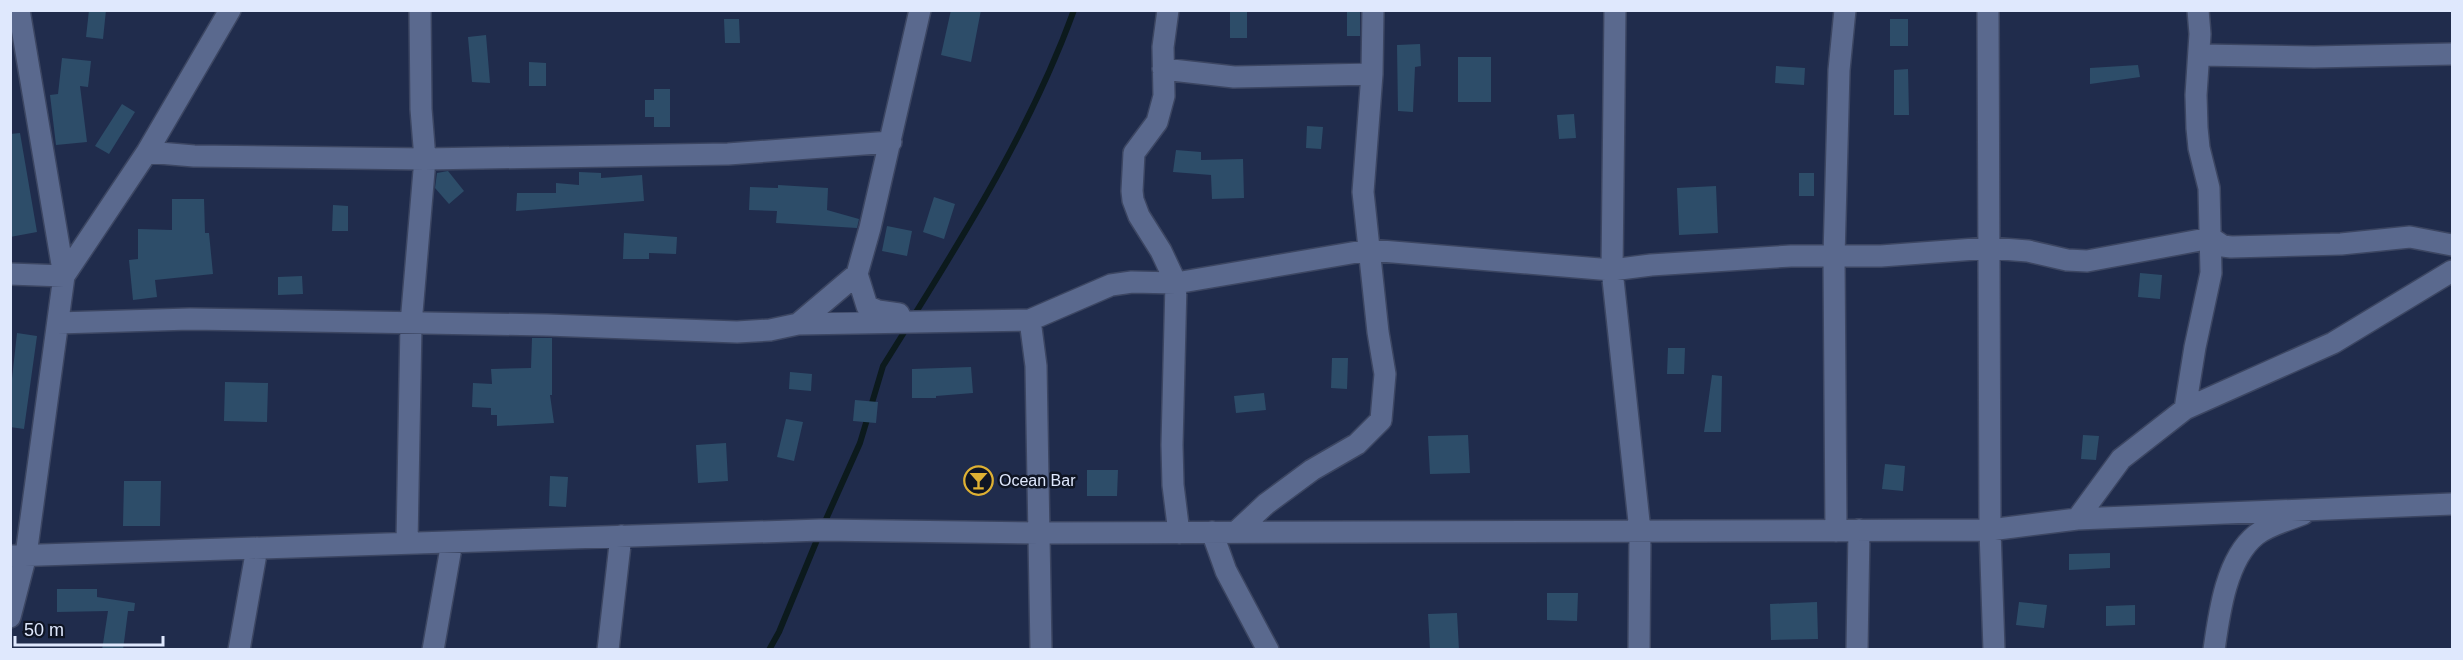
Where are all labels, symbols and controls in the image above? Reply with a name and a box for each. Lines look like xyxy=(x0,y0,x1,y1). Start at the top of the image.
bar icon: Ocean Bar xyxy=(962,464,994,496)
place label: Ocean Bar xyxy=(999,472,1076,489)
scale bar xyxy=(15,609,164,647)
text: 50 m xyxy=(24,620,64,640)

